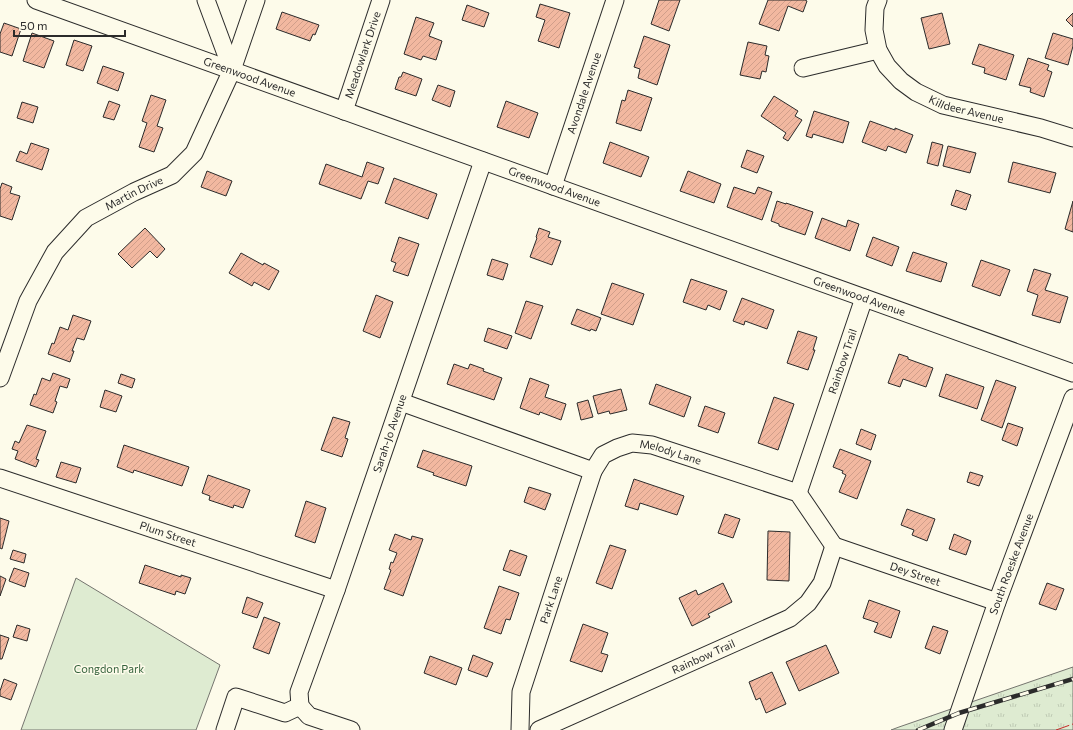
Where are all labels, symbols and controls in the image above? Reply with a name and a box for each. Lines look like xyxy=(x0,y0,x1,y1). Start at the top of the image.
street label: Meadowlark Drive xyxy=(342,9,383,100)
scale bar xyxy=(14,12,125,38)
text: 50 m xyxy=(20,18,48,32)
street label: Avondale Avenue xyxy=(564,50,603,135)
street label: Greenwood Avenue xyxy=(202,54,298,99)
street label: Killdeer Avenue xyxy=(927,92,1005,125)
street label: Greenwood Avenue xyxy=(507,163,603,209)
street label: Martin Drive xyxy=(103,173,165,213)
street label: Greenwood Avenue xyxy=(812,273,908,318)
street label: Rainbow Trail xyxy=(825,327,859,395)
street label: Sarah-Jo Avenue xyxy=(370,392,409,474)
street label: Melody Lane xyxy=(639,437,703,467)
street label: South Roeske Avenue xyxy=(986,511,1036,616)
street label: Plum Street xyxy=(138,518,198,549)
street label: Dey Street xyxy=(888,559,943,588)
street label: Park Lane xyxy=(537,574,564,625)
street label: Rainbow Trail xyxy=(670,636,737,676)
park label: Congdon Park xyxy=(74,662,144,675)

